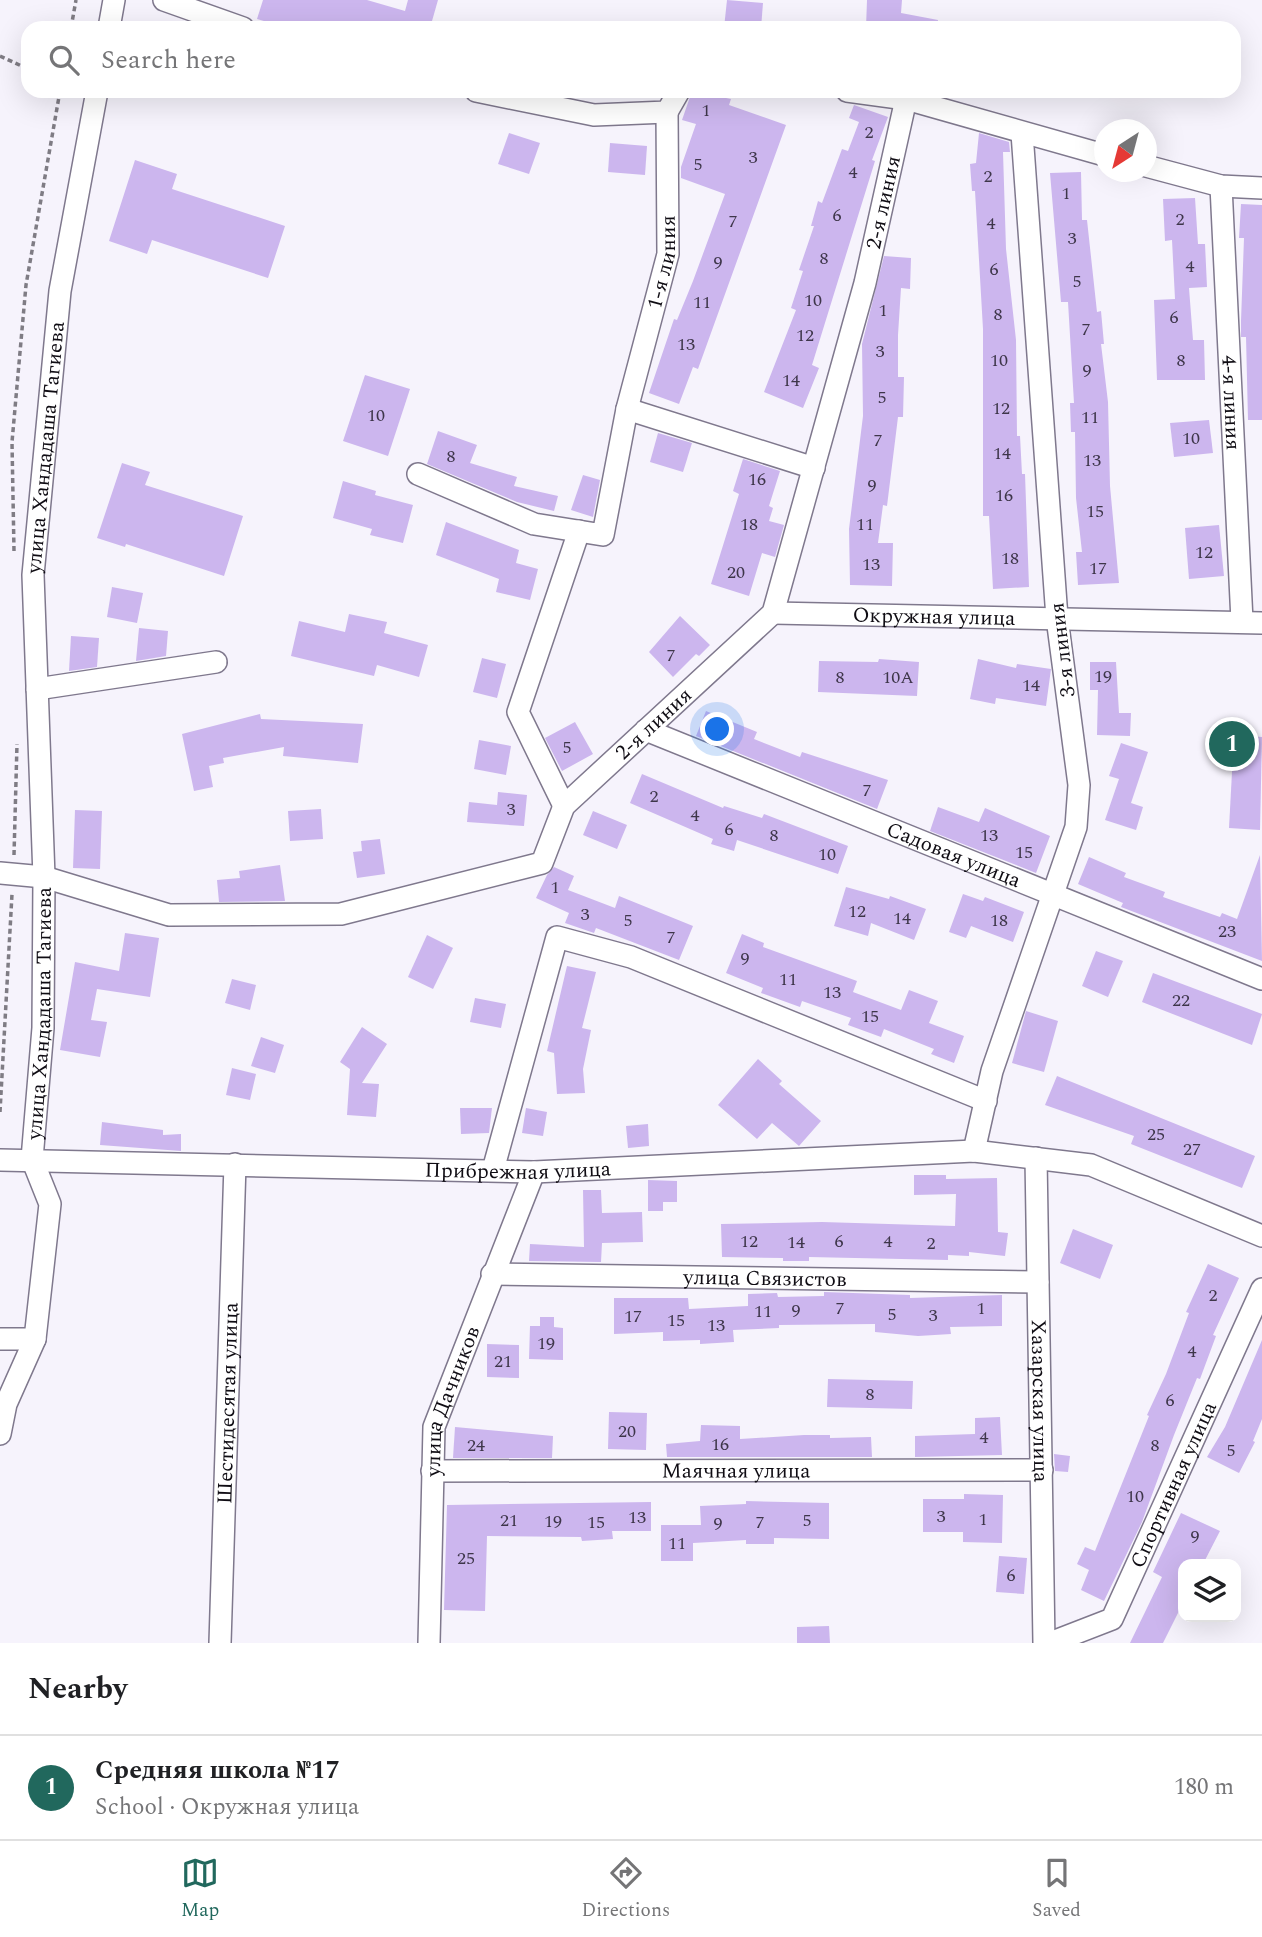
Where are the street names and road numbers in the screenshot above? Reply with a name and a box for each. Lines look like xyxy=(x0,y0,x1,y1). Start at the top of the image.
street label: 2-я линия xyxy=(858,153,910,252)
street label: 1-я линия xyxy=(639,215,685,313)
street label: улица Хандадаша Тагиева xyxy=(18,319,74,576)
street label: 4-я линия xyxy=(1212,355,1249,451)
street label: Окружная улица xyxy=(852,600,1016,635)
street label: 3-я линия xyxy=(1041,601,1085,699)
street label: 2-я линия xyxy=(608,680,700,768)
street label: Садовая улица xyxy=(881,814,1026,897)
street label: улица Хандадаша Тагиева xyxy=(19,886,61,1142)
street label: Прибрежная улица xyxy=(424,1153,613,1189)
street label: улица Связистов xyxy=(682,1262,847,1296)
street label: Шестидесятая улица xyxy=(209,1301,248,1505)
street label: Хазарская улица xyxy=(1022,1319,1056,1483)
street label: улица Дачников xyxy=(418,1321,489,1478)
street label: Спортивная улица xyxy=(1122,1396,1226,1574)
street label: Маячная улица xyxy=(662,1455,811,1488)

